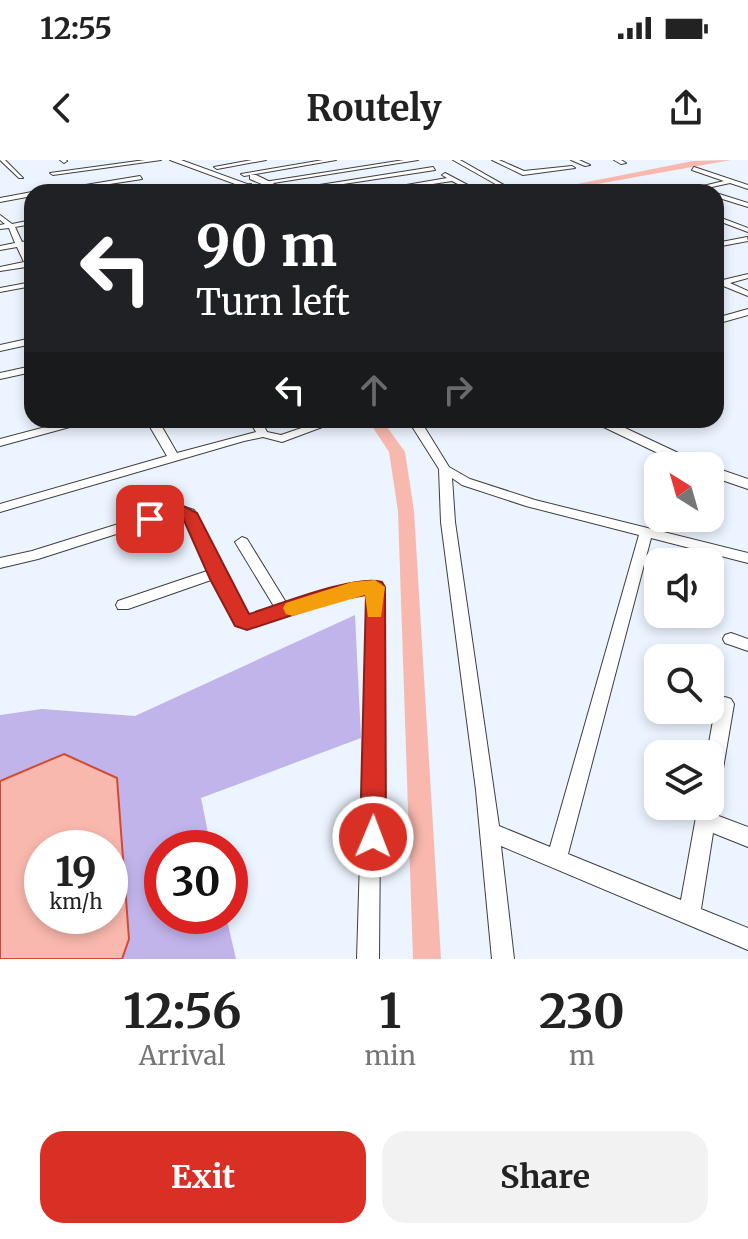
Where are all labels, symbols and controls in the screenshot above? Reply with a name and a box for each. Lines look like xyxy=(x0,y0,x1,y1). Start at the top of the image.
text: 12:55 xyxy=(40,9,112,47)
icon: back xyxy=(40,86,84,130)
text: Routely xyxy=(306,86,442,131)
icon: share xyxy=(664,86,708,130)
text: 90 m xyxy=(196,211,337,281)
icon: left xyxy=(64,216,168,320)
text: Turn left xyxy=(196,280,350,325)
icon: left xyxy=(268,368,312,412)
icon: ahead xyxy=(352,368,396,412)
icon: right xyxy=(436,368,480,412)
north arrow xyxy=(644,452,724,532)
map controls xyxy=(644,452,724,820)
pin xyxy=(116,485,184,553)
icon: arrive xyxy=(128,497,172,541)
button: sound xyxy=(644,548,724,628)
button: search xyxy=(644,644,724,724)
button: layers xyxy=(644,740,724,820)
position arrow xyxy=(331,795,415,879)
speed limit sign: 30 xyxy=(144,830,248,934)
text: 19 xyxy=(55,847,97,897)
text: km/h xyxy=(50,889,102,914)
text: 12:56 xyxy=(123,981,241,1041)
text: 1 xyxy=(379,981,401,1041)
text: 230 xyxy=(539,981,625,1041)
text: Arrival xyxy=(139,1039,226,1072)
text: min xyxy=(365,1039,416,1072)
text: m xyxy=(569,1039,595,1072)
button: Exit xyxy=(40,1131,366,1223)
button: Share xyxy=(382,1131,708,1223)

